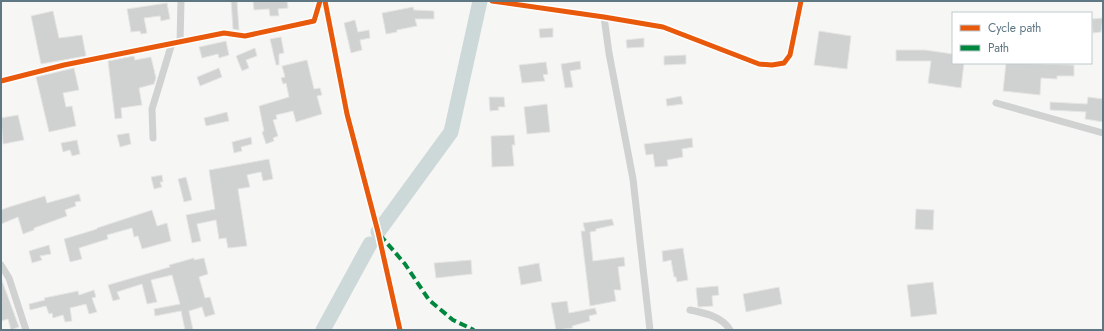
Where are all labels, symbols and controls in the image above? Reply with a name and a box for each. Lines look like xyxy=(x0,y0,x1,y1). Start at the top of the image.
legend xyxy=(952,12,1092,64)
text: Cycle path xyxy=(988,19,1041,37)
text: Path xyxy=(988,39,1009,57)

